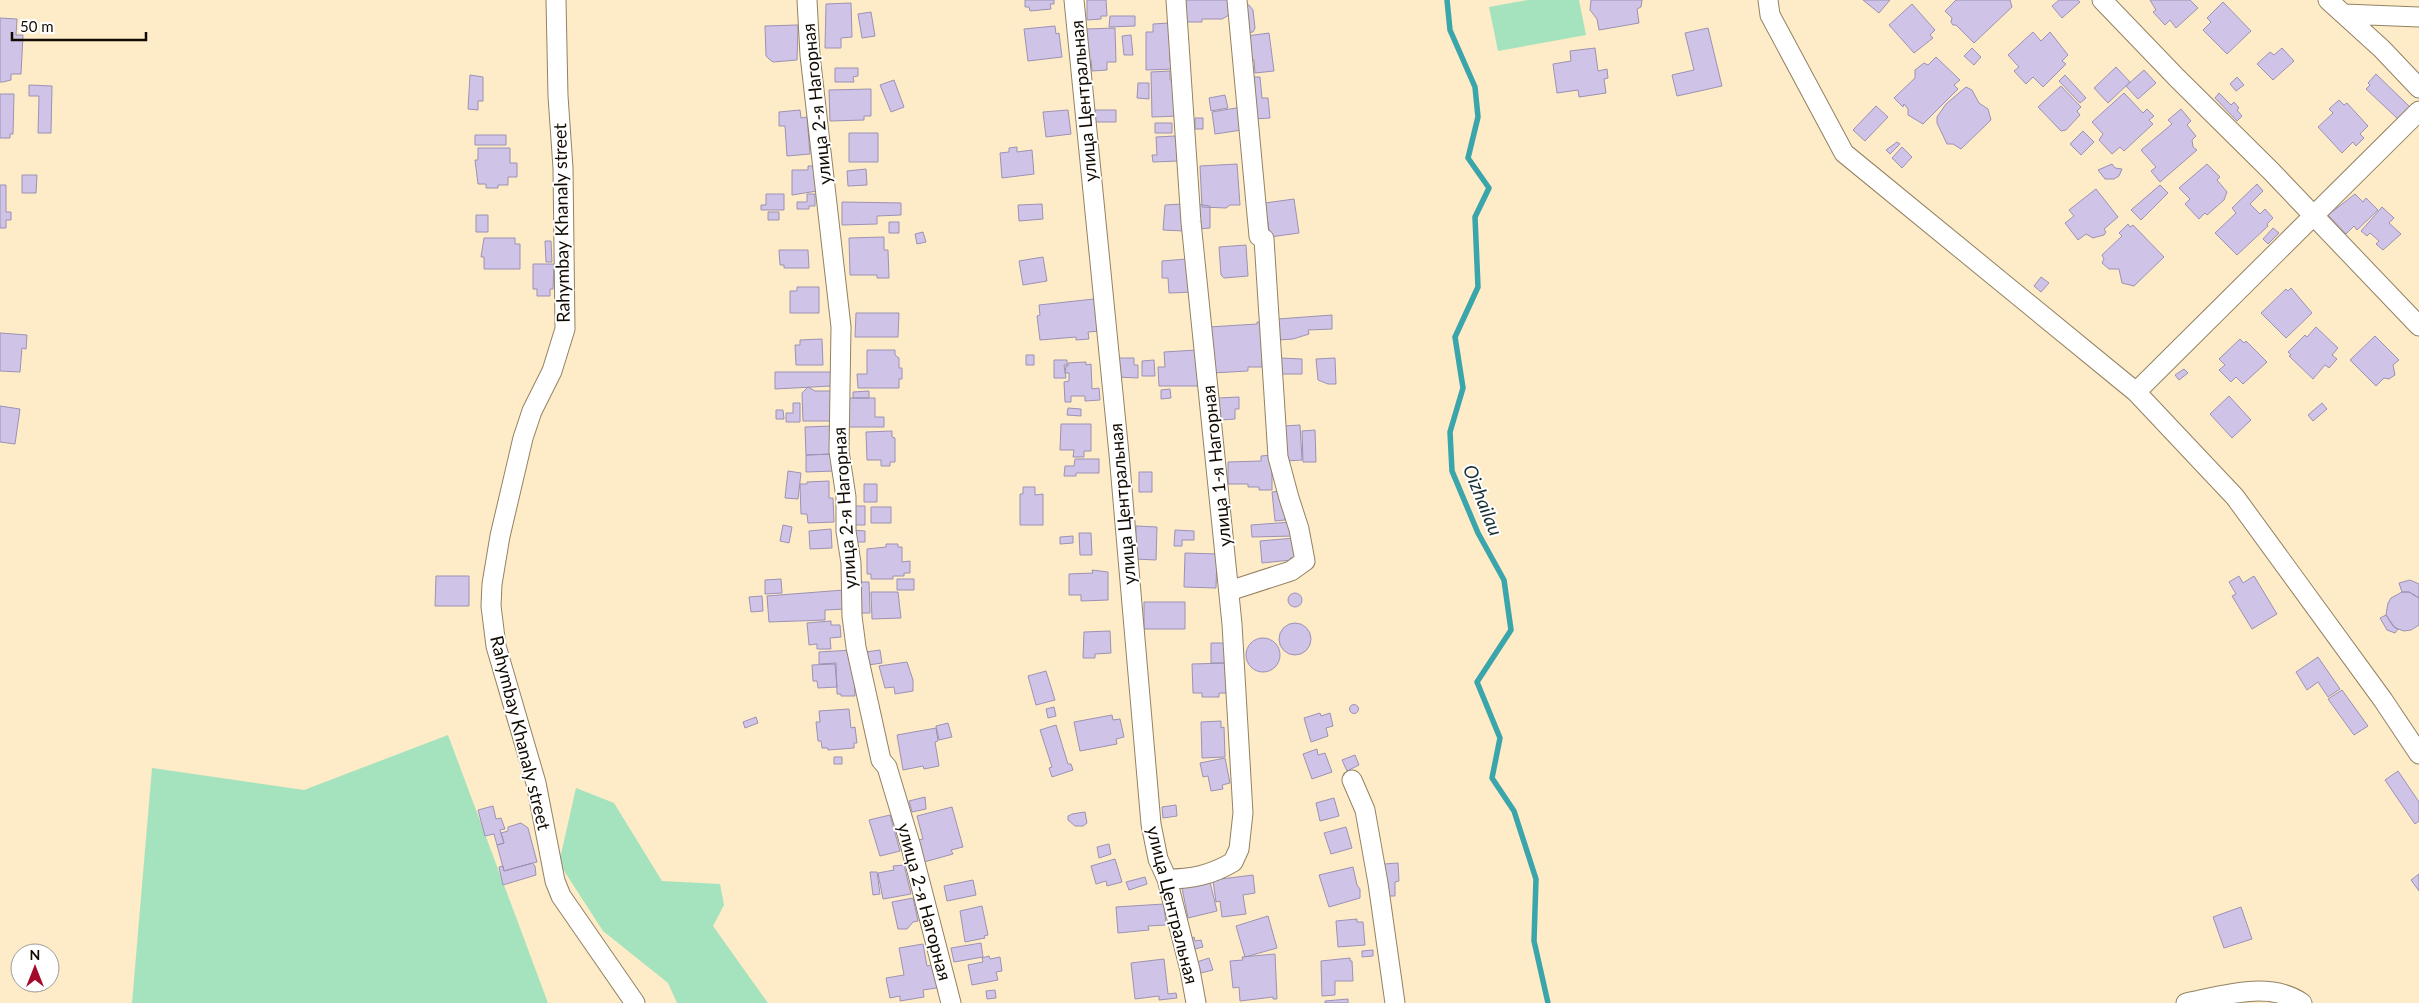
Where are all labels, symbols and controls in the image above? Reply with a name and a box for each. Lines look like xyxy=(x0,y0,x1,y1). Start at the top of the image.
scale bar xyxy=(12,10,146,42)
text: 50 m xyxy=(20,17,54,35)
street label: улица Центральная xyxy=(1065,19,1101,183)
street label: улица 2-я Нагорная xyxy=(797,22,835,186)
street label: Rahymbay Khanaly street xyxy=(548,122,574,323)
street label: улица 1-я Нагорная xyxy=(1197,384,1235,548)
street label: улица Центральная xyxy=(1104,422,1140,586)
street label: улица 2-я Нагорная xyxy=(827,426,861,590)
water label: Oizhailau xyxy=(1459,461,1508,539)
street label: Rahymbay Khanaly street xyxy=(486,633,556,833)
street label: улица 2-я Нагорная xyxy=(893,821,957,983)
street label: улица Центральная xyxy=(1143,823,1203,986)
north arrow xyxy=(10,943,60,993)
text: N xyxy=(30,946,40,963)

